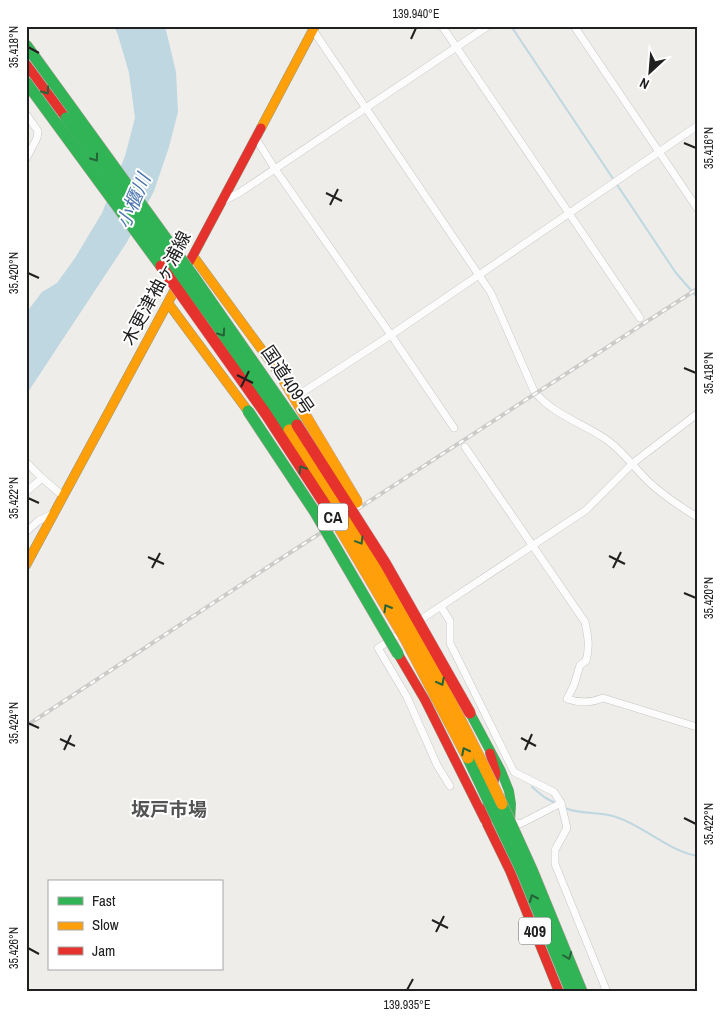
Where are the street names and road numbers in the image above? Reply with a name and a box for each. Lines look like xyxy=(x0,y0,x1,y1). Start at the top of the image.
street label: 木更津袖ヶ浦線 xyxy=(115,227,197,349)
street label: 国道409号 xyxy=(256,340,320,420)
road number: CA xyxy=(318,504,348,530)
road number: 409 xyxy=(519,918,551,944)

